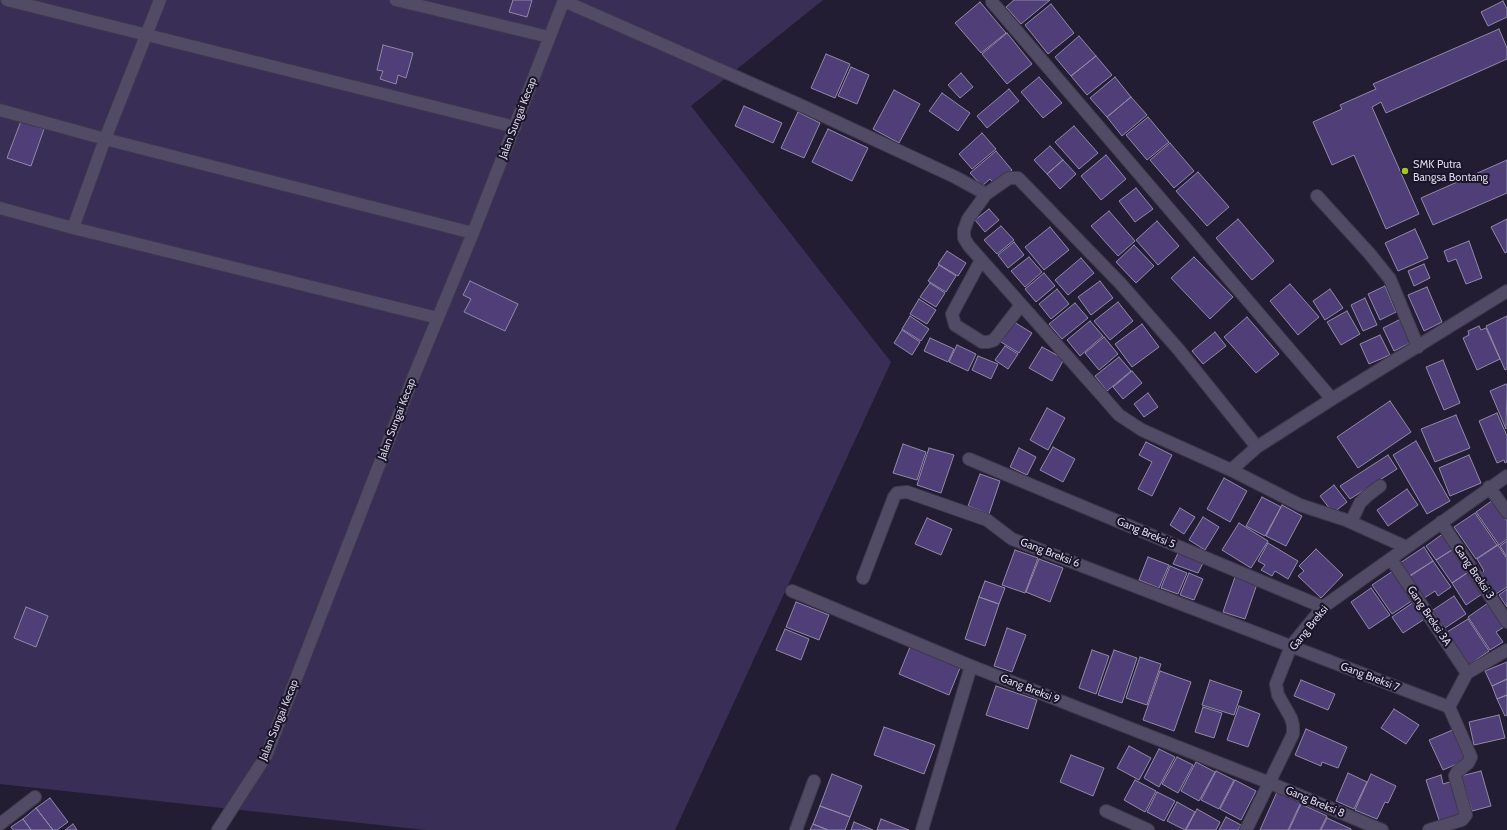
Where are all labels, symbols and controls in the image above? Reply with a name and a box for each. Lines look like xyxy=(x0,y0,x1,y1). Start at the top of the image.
street label: Jalan Sungai Kecap xyxy=(496,75,540,161)
place label: SMK Putra Bangsa Bontang xyxy=(1413,158,1488,184)
marker: SMK Putra Bangsa Bontang xyxy=(1400,166,1410,176)
street label: Jalan Sungai Kecap xyxy=(375,376,419,462)
street label: Gang Breksi 5 xyxy=(1115,515,1177,551)
street label: Gang Breksi 6 xyxy=(1018,536,1082,570)
street label: Gang Breksi 3 xyxy=(1451,542,1497,602)
street label: Gang Breksi 3A xyxy=(1404,584,1454,648)
street label: Gang Breksi xyxy=(1287,603,1331,653)
street label: Gang Breksi 7 xyxy=(1339,660,1401,694)
street label: Gang Breksi 9 xyxy=(998,672,1062,706)
street label: Jalan Sungai Kecap xyxy=(257,678,301,762)
street label: Gang Breksi 8 xyxy=(1283,784,1347,820)

